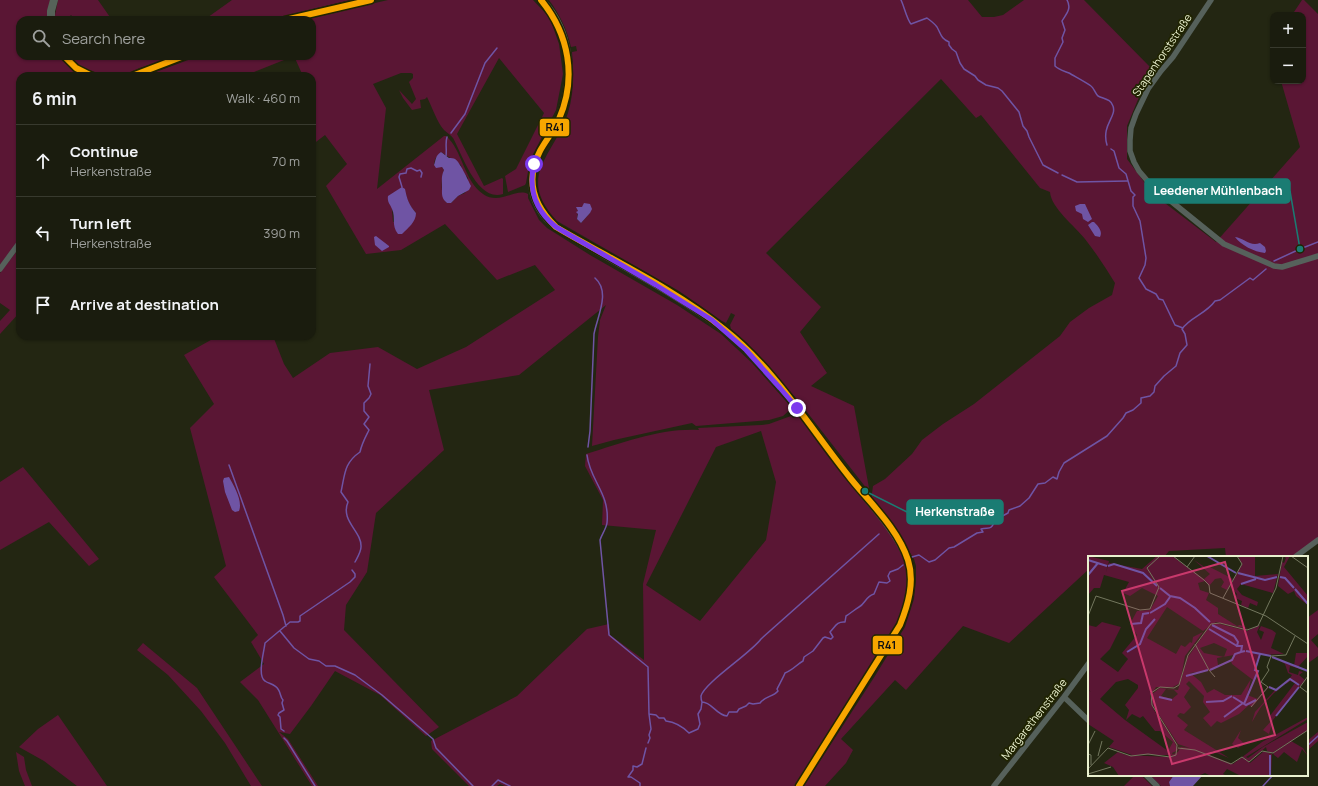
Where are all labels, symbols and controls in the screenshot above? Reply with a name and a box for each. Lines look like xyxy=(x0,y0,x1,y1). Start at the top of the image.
street label: Stapenhorststraße xyxy=(1128,10,1195,99)
map controls xyxy=(1270,12,1306,84)
button: + xyxy=(1270,12,1306,48)
search box xyxy=(16,16,316,60)
icon: search xyxy=(30,27,52,49)
text: Search here xyxy=(62,28,145,49)
button: − xyxy=(1270,48,1306,84)
text: 6 min xyxy=(32,87,77,110)
text: Walk · 460 m xyxy=(226,89,300,107)
line badge: R41 xyxy=(539,118,570,137)
text: R41 xyxy=(546,119,564,134)
text: Continue xyxy=(70,141,138,162)
icon: ahead xyxy=(32,150,54,172)
text: 70 m xyxy=(272,152,300,170)
route start xyxy=(525,155,543,173)
text: Herkenstraße xyxy=(70,162,152,180)
callout: Leedener Mühlenbach xyxy=(1145,179,1290,203)
text: Leedener Mühlenbach xyxy=(1153,182,1283,199)
text: Turn left xyxy=(70,213,132,234)
icon: left xyxy=(32,222,54,244)
text: 390 m xyxy=(263,224,300,242)
text: Herkenstraße xyxy=(70,234,152,252)
icon: arrive xyxy=(32,294,54,316)
text: Arrive at destination xyxy=(70,294,219,315)
route end xyxy=(788,399,806,417)
callout: Herkenstraße xyxy=(907,500,1003,524)
text: Herkenstraße xyxy=(915,503,995,520)
inset map xyxy=(1088,556,1308,776)
line badge: R41 xyxy=(872,635,903,655)
text: R41 xyxy=(878,637,896,652)
street label: Margarethenstraße xyxy=(997,675,1070,762)

